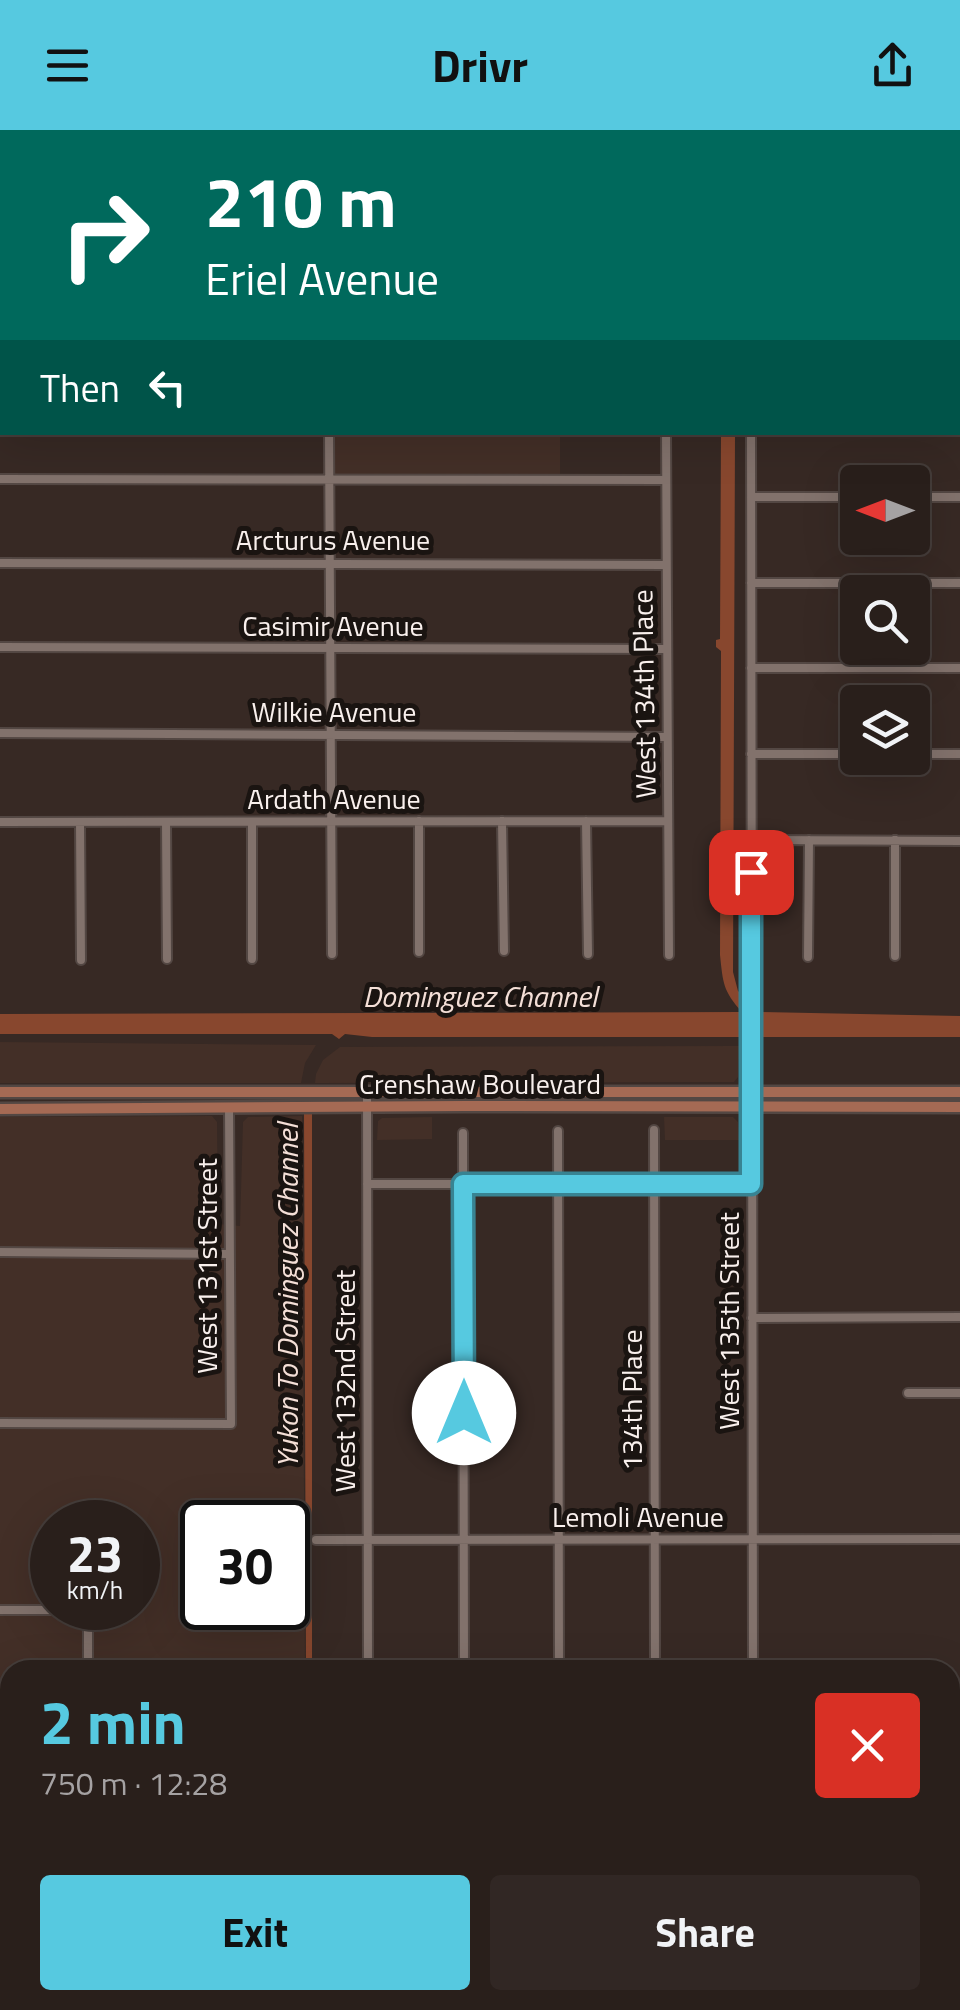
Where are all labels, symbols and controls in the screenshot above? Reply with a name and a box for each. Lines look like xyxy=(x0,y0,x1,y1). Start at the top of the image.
text: Drivr xyxy=(432,31,528,99)
icon: menu xyxy=(40,38,95,93)
icon: share xyxy=(865,38,920,93)
text: 210 m xyxy=(205,148,397,254)
icon: right xyxy=(40,170,170,300)
text: Eriel Avenue xyxy=(205,244,439,312)
text: Then xyxy=(40,359,120,417)
icon: left xyxy=(140,360,195,415)
north arrow xyxy=(840,465,930,555)
map controls xyxy=(840,465,930,775)
street label: Arcturus Avenue xyxy=(236,518,430,561)
button: search xyxy=(840,575,930,665)
street label: West 134th Place xyxy=(620,589,667,799)
street label: Casimir Avenue xyxy=(242,604,424,647)
button: layers xyxy=(840,685,930,775)
street label: Wilkie Avenue xyxy=(252,690,416,733)
street label: Ardath Avenue xyxy=(247,777,421,820)
pin xyxy=(709,830,794,915)
icon: arrive xyxy=(724,845,779,900)
water label: Dominguez Channel xyxy=(363,973,601,1019)
street label: Crenshaw Boulevard xyxy=(359,1062,601,1105)
water label: Yukon To Dominguez Channel xyxy=(264,1120,310,1469)
street label: West 131st Street xyxy=(185,1158,228,1374)
street label: West 135th Street xyxy=(707,1212,750,1430)
street label: West 132nd Street xyxy=(323,1270,366,1492)
street label: 134th Place xyxy=(610,1329,653,1471)
position arrow xyxy=(412,1361,516,1465)
street label: Lemoli Avenue xyxy=(552,1495,724,1538)
speed limit sign: 30 xyxy=(180,1500,310,1630)
text: 23 xyxy=(67,1515,123,1591)
text: km/h xyxy=(67,1571,123,1609)
text: 2 min xyxy=(40,1676,186,1767)
button: close xyxy=(815,1693,920,1798)
text: 750 m · 12:28 xyxy=(40,1759,227,1807)
button: Exit xyxy=(40,1875,470,1990)
button: Share xyxy=(490,1875,920,1990)

